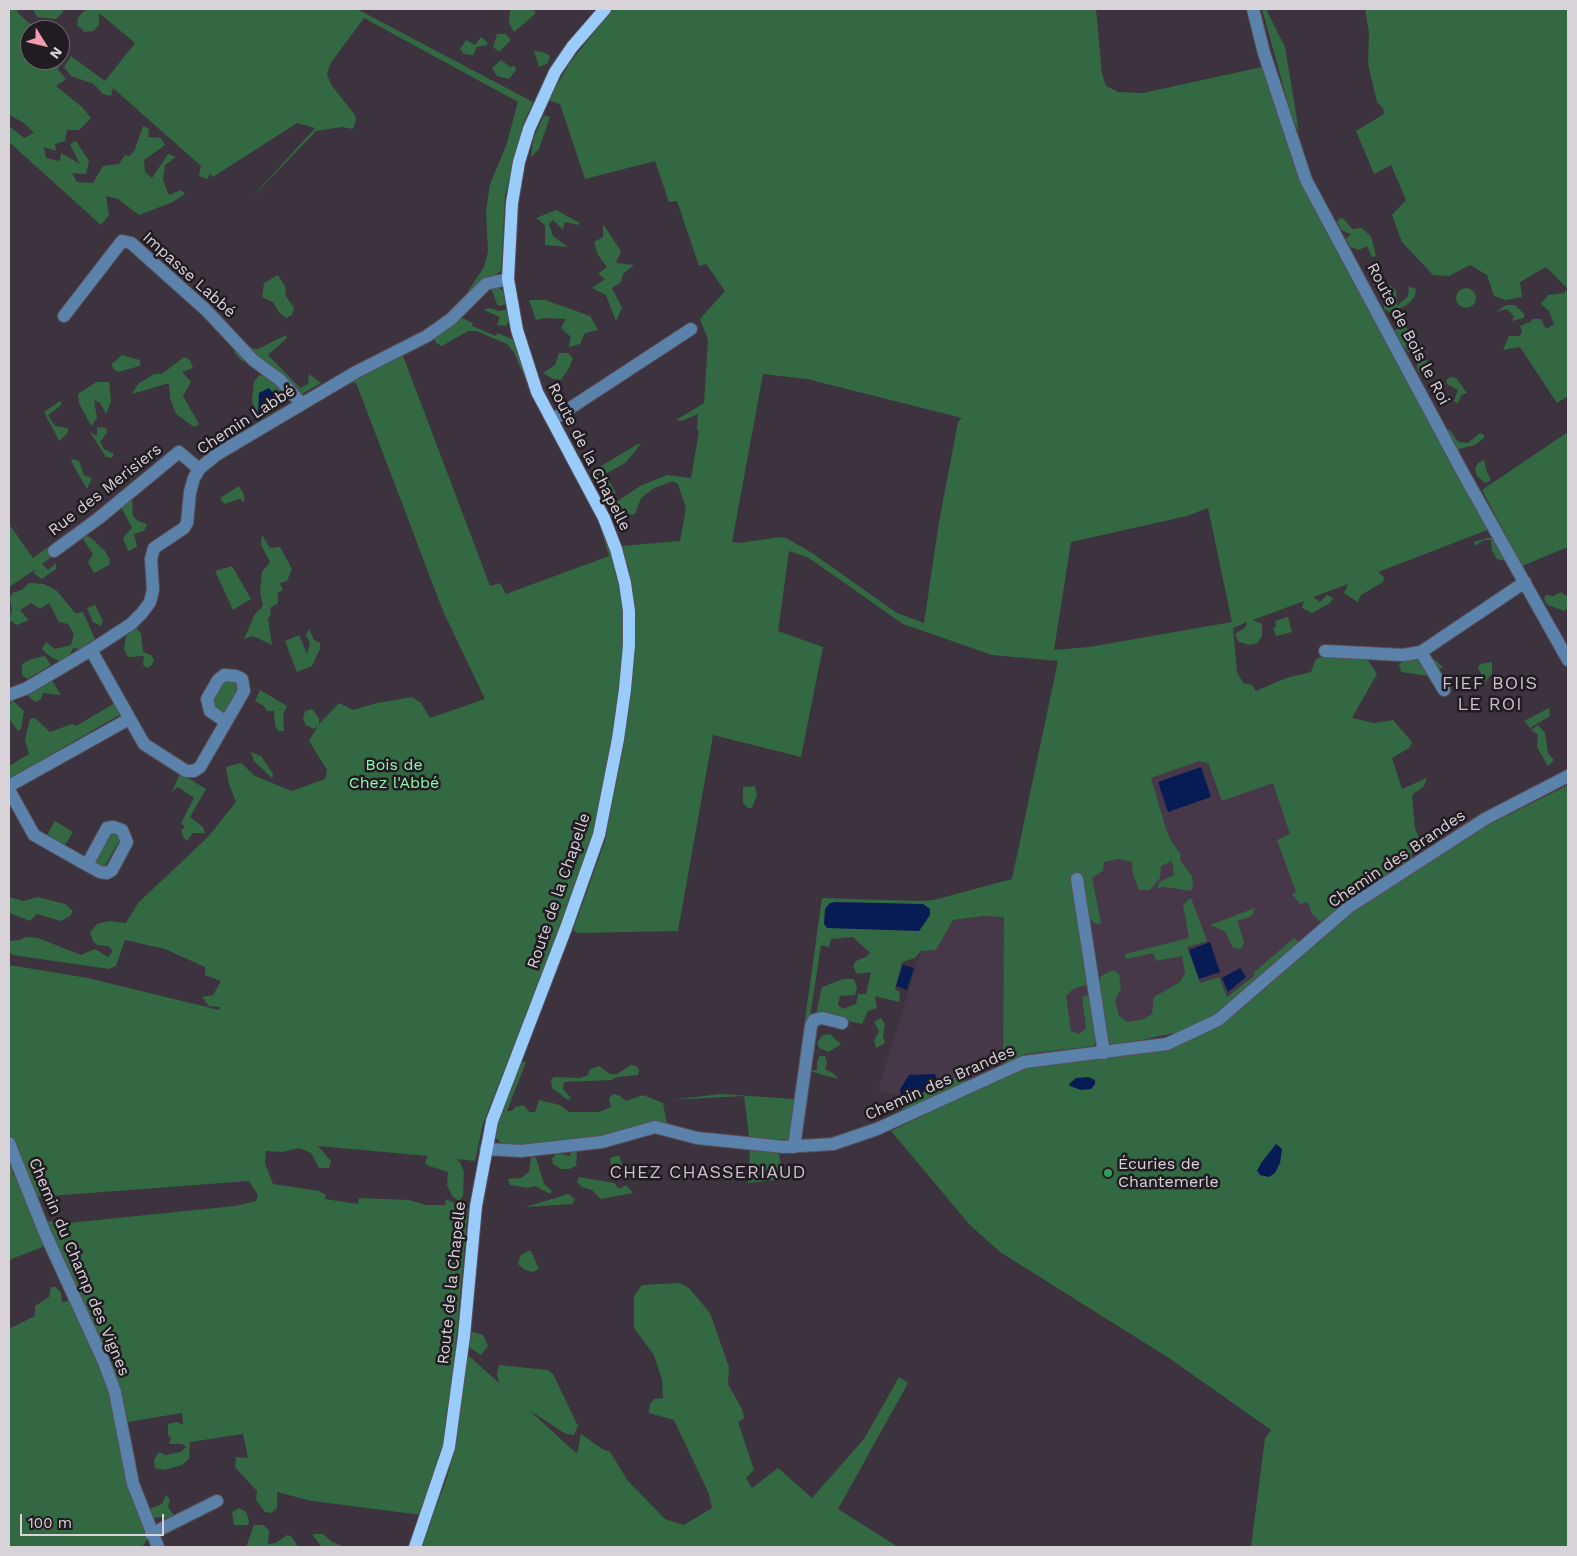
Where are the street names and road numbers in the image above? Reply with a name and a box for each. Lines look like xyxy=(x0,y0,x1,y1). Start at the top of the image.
street label: Impasse Labbé xyxy=(139,228,239,322)
street label: Route de Bois le Roi xyxy=(1362,260,1454,408)
street label: Route de la Chapelle xyxy=(543,380,635,534)
street label: Chemin Labbé xyxy=(193,381,299,459)
street label: Rue des Merisiers xyxy=(45,440,165,540)
street label: Chemin des Brandes xyxy=(1325,806,1469,912)
street label: Route de la Chapelle xyxy=(523,811,595,971)
street label: Chemin des Brandes xyxy=(862,1041,1018,1125)
street label: Chemin du Champ des Vignes xyxy=(24,1155,134,1379)
street label: Route de la Chapelle xyxy=(434,1201,470,1365)

